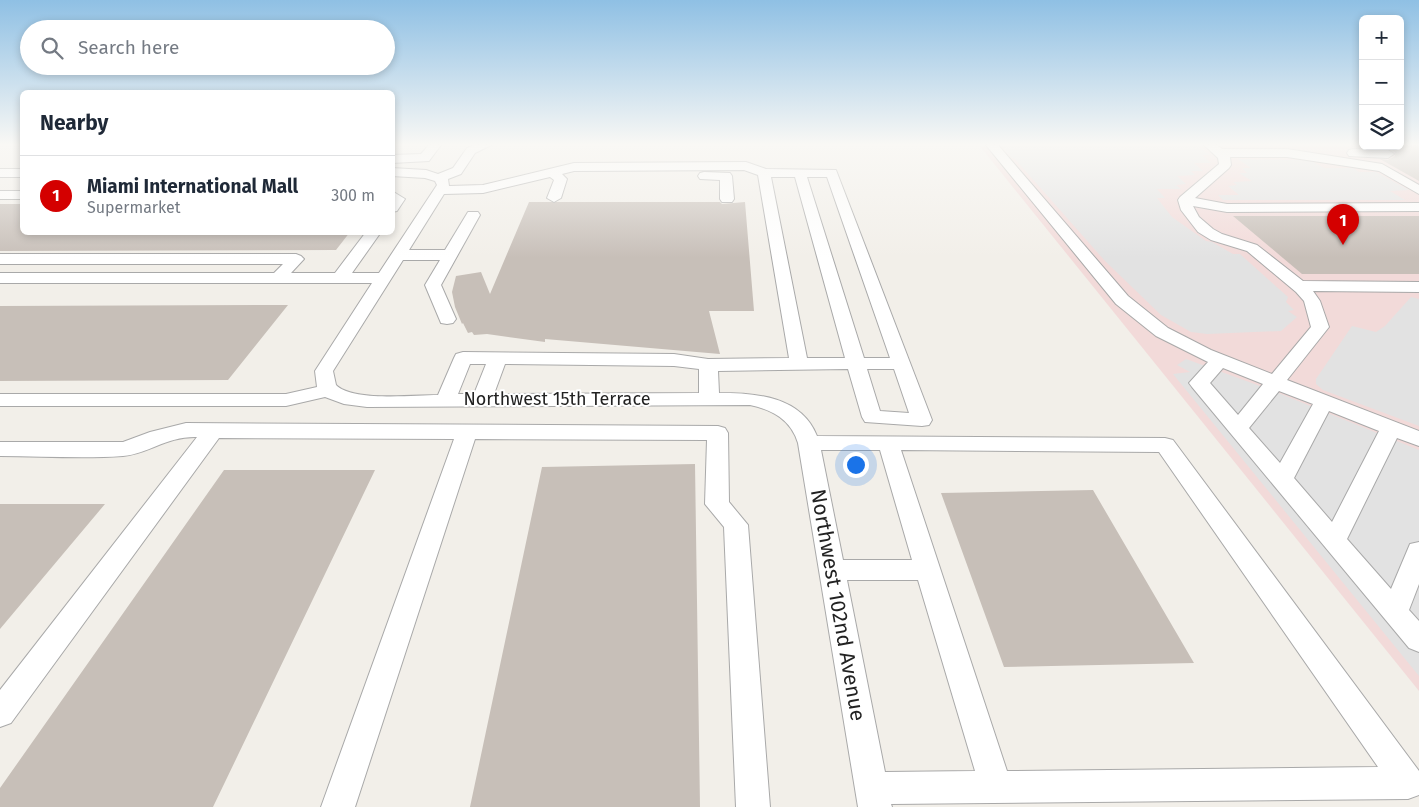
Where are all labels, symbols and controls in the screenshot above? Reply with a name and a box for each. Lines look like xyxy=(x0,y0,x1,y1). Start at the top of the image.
map controls xyxy=(1359,15,1404,150)
button: + xyxy=(1359,15,1404,60)
search box xyxy=(20,20,395,75)
icon: search xyxy=(38,34,66,62)
text: Search here xyxy=(78,36,179,59)
button: − xyxy=(1359,60,1404,105)
button: layers xyxy=(1359,105,1404,150)
text: Nearby xyxy=(40,110,108,136)
text: Miami International Mall xyxy=(87,175,298,198)
text: 1 xyxy=(52,186,60,205)
text: 300 m xyxy=(331,186,375,205)
text: Supermarket xyxy=(87,198,181,217)
pin: 1 xyxy=(1327,204,1359,245)
street label: Northwest 15th Terrace xyxy=(464,388,650,410)
your location xyxy=(843,452,869,478)
street label: Northwest 102nd Avenue xyxy=(805,487,871,723)

